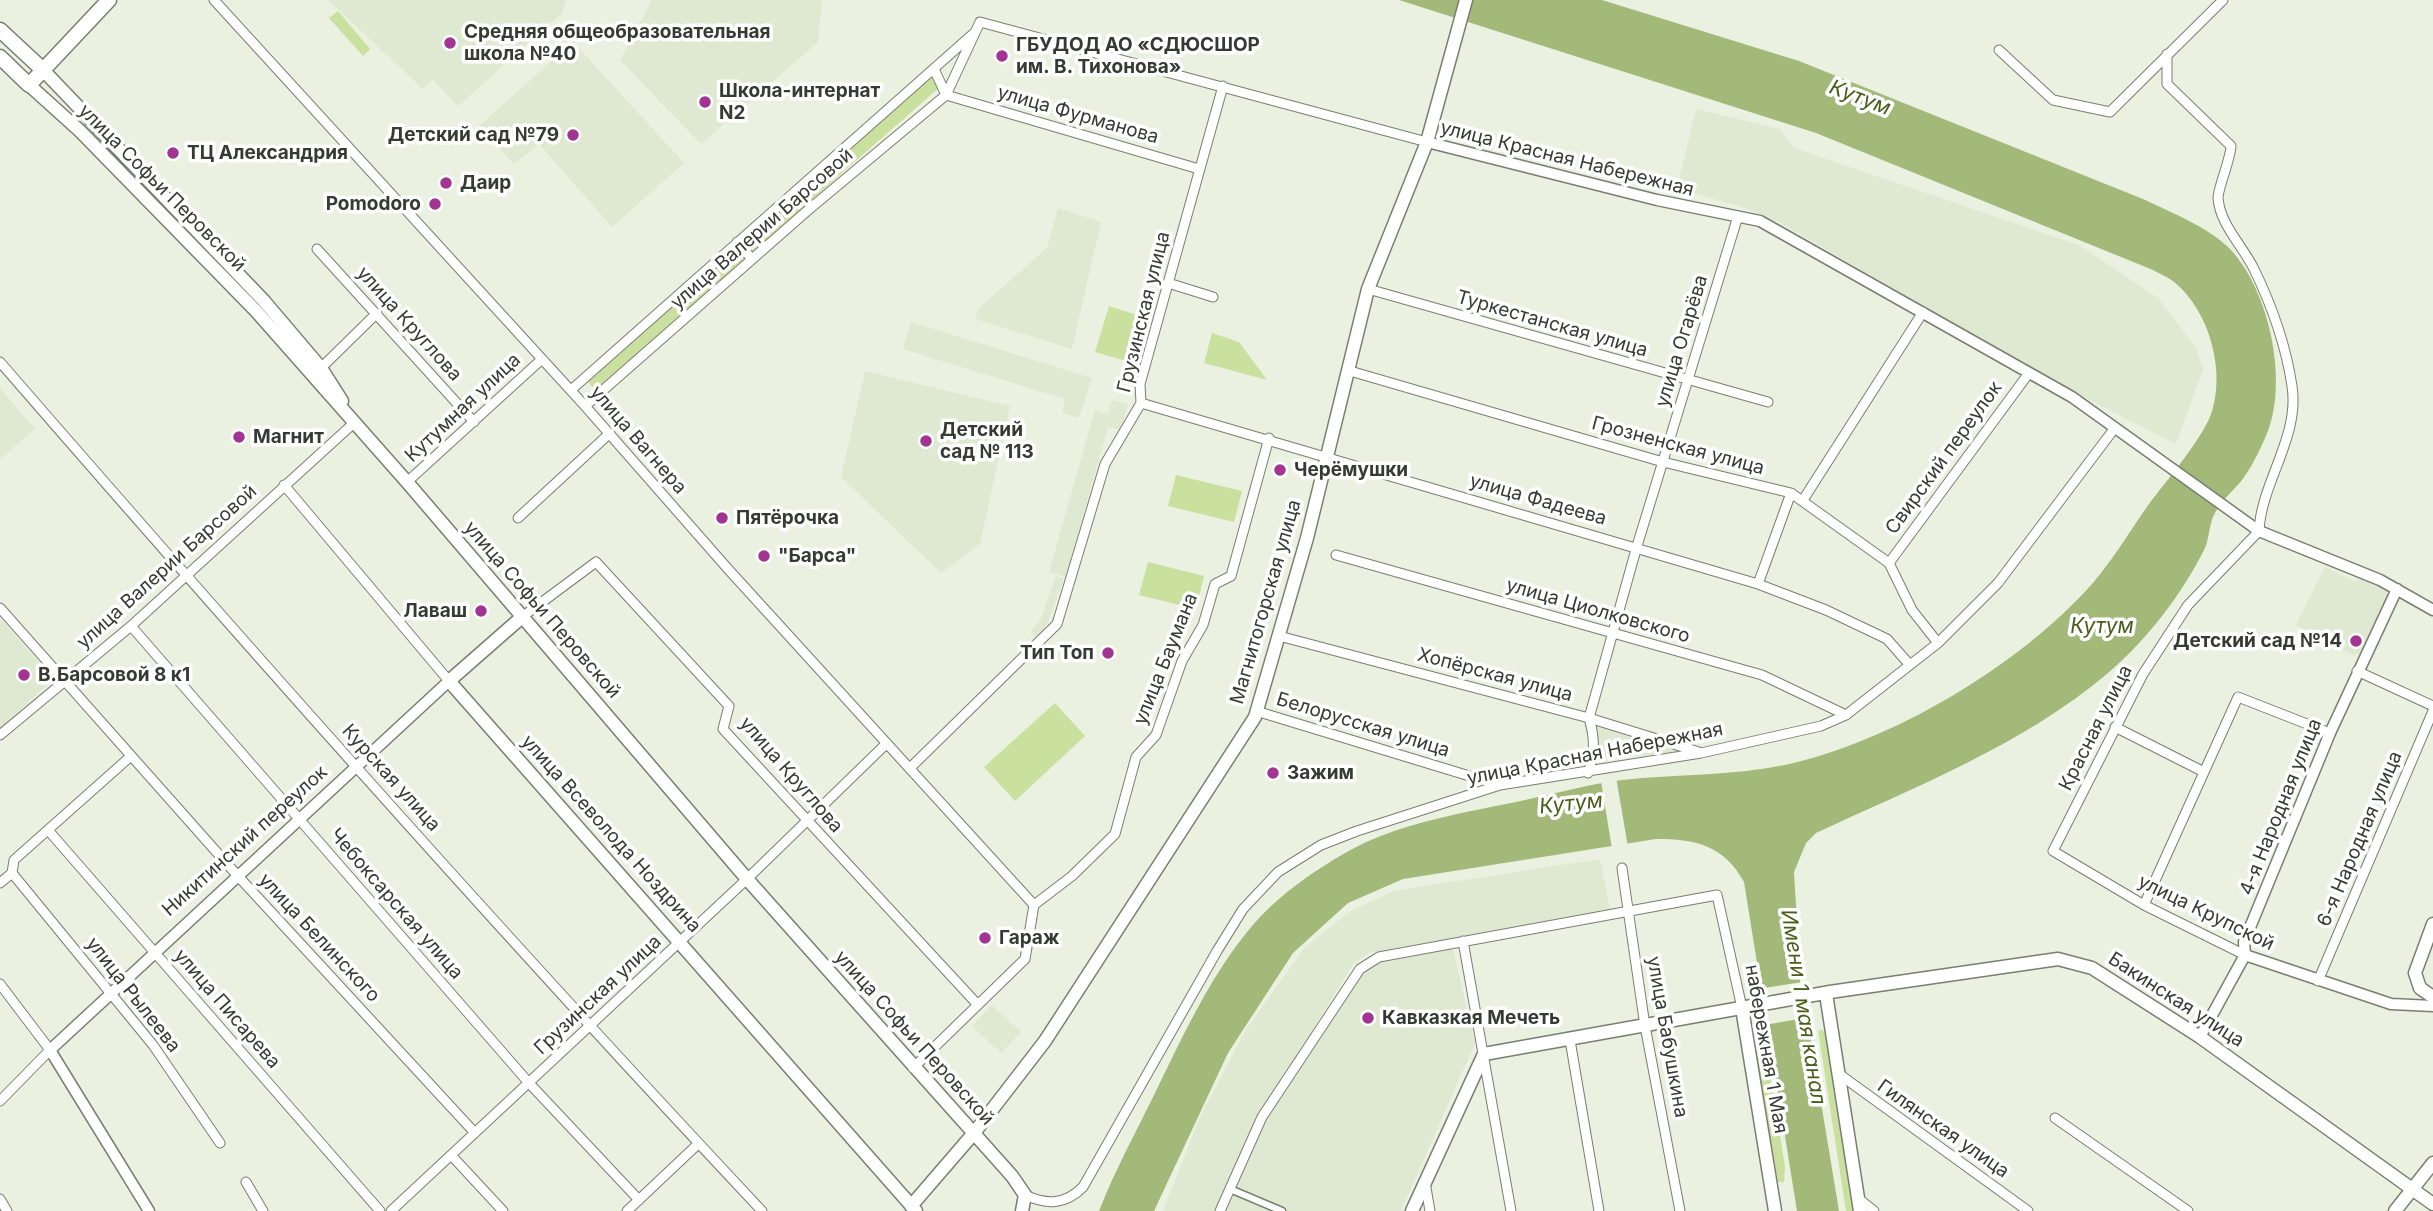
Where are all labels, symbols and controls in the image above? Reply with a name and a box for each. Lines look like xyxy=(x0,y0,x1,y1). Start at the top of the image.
place label: Средняя общеобразовательная школа №40 xyxy=(464,21,771,65)
place label: ГБУДОД АО «СДЮСШОР им. В. Тихонова» xyxy=(1016,34,1260,78)
marker: Средняя общеобразовательная школа №40 xyxy=(442,35,458,51)
marker: ГБУДОД АО «СДЮСШОР им. В. Тихонова» xyxy=(994,48,1010,64)
water label: Кутум xyxy=(1826,75,1894,121)
place label: Школа-интернат N2 xyxy=(719,80,880,124)
street label: улица Фурманова xyxy=(995,81,1161,149)
marker: Школа-интернат N2 xyxy=(697,94,713,110)
street label: улица Софьи Перовской xyxy=(74,100,250,276)
street label: улица Красная Набережная xyxy=(1438,116,1696,202)
place label: Детский сад №79 xyxy=(388,124,559,146)
marker: Детский сад №79 xyxy=(565,127,581,143)
place label: ТЦ Александрия xyxy=(187,142,348,164)
street label: улица Валерии Барсовой xyxy=(666,144,858,314)
marker: ТЦ Александрия xyxy=(165,145,181,161)
place label: Даир xyxy=(460,172,511,194)
marker: Даир xyxy=(438,175,454,191)
place label: Pomodoro xyxy=(326,193,421,215)
marker: Pomodoro xyxy=(427,196,443,212)
street label: Грузинская улица xyxy=(1113,229,1175,395)
street label: улица Круглова xyxy=(352,262,466,386)
street label: улица Огарёва xyxy=(1651,272,1713,410)
street label: Туркестанская улица xyxy=(1454,286,1650,362)
street label: Кутумная улица xyxy=(401,349,525,467)
street label: Свирский переулок xyxy=(1881,377,2007,539)
street label: улица Вагнера xyxy=(585,381,691,499)
street label: Грозненская улица xyxy=(1589,412,1767,480)
place label: Детский сад № 113 xyxy=(940,419,1034,463)
place label: Магнит xyxy=(253,426,324,448)
marker: Магнит xyxy=(231,429,247,445)
marker: Детский сад № 113 xyxy=(918,433,934,449)
place label: Черёмушки xyxy=(1294,459,1408,481)
marker: Черёмушки xyxy=(1272,462,1288,478)
street label: улица Фадеева xyxy=(1467,470,1609,530)
street label: улица Валерии Барсовой xyxy=(72,480,262,654)
street label: Магнитогорская улица xyxy=(1226,497,1306,707)
place label: Пятёрочка xyxy=(736,507,839,529)
marker: Пятёрочка xyxy=(714,510,730,526)
street label: улица Софьи Перовской xyxy=(459,517,625,703)
place label: "Барса" xyxy=(778,545,856,567)
marker: "Барса" xyxy=(756,548,772,564)
street label: улица Циолковского xyxy=(1504,574,1692,648)
street label: улица Баумана xyxy=(1129,590,1203,728)
place label: Лаваш xyxy=(403,600,467,622)
marker: Лаваш xyxy=(473,603,489,619)
water label: Кутум xyxy=(2070,614,2134,640)
place label: Детский сад №14 xyxy=(2173,630,2342,652)
marker: Детский сад №14 xyxy=(2348,633,2364,649)
place label: Тип Топ xyxy=(1020,642,1094,664)
street label: Хопёрская улица xyxy=(1415,643,1575,707)
marker: Тип Топ xyxy=(1100,645,1116,661)
street label: Красная улица xyxy=(2055,661,2137,795)
place label: В.Барсовой 8 к1 xyxy=(38,664,190,686)
marker: В.Барсовой 8 к1 xyxy=(16,667,32,683)
street label: Белорусская улица xyxy=(1274,688,1452,762)
street label: улица Круглова xyxy=(734,712,848,838)
street label: 4-я Народная улица xyxy=(2235,715,2327,899)
street label: улица Красная Набережная xyxy=(1465,718,1725,790)
street label: Курская улица xyxy=(337,720,445,836)
street label: улица Всеволода Ноздрина xyxy=(516,731,706,937)
street label: 6-я Народная улица xyxy=(2313,748,2407,930)
street label: Никитинский переулок xyxy=(158,761,332,921)
place label: Зажим xyxy=(1287,762,1354,784)
marker: Зажим xyxy=(1265,765,1281,781)
water label: Кутум xyxy=(1538,788,1604,820)
street label: Чебоксарская улица xyxy=(324,824,468,984)
street label: улица Белинского xyxy=(254,869,384,1007)
street label: улица Крупской xyxy=(2134,870,2278,956)
water label: Имени 1 мая канал xyxy=(1775,907,1831,1107)
place label: Гараж xyxy=(999,927,1059,949)
street label: Грузинская улица xyxy=(530,930,666,1060)
marker: Гараж xyxy=(977,930,993,946)
street label: улица Рылеева xyxy=(81,933,185,1057)
street label: улица Писарева xyxy=(169,945,285,1073)
street label: улица Софьи Перовской xyxy=(830,946,998,1130)
street label: Бакинская улица xyxy=(2104,948,2248,1052)
street label: улица Бабушкина xyxy=(1642,955,1692,1119)
street label: набережная 1 Мая xyxy=(1740,963,1792,1135)
place label: Кавказкая Мечеть xyxy=(1382,1007,1560,1029)
marker: Кавказкая Мечеть xyxy=(1360,1010,1376,1026)
street label: Гилянская улица xyxy=(1873,1075,2013,1183)

